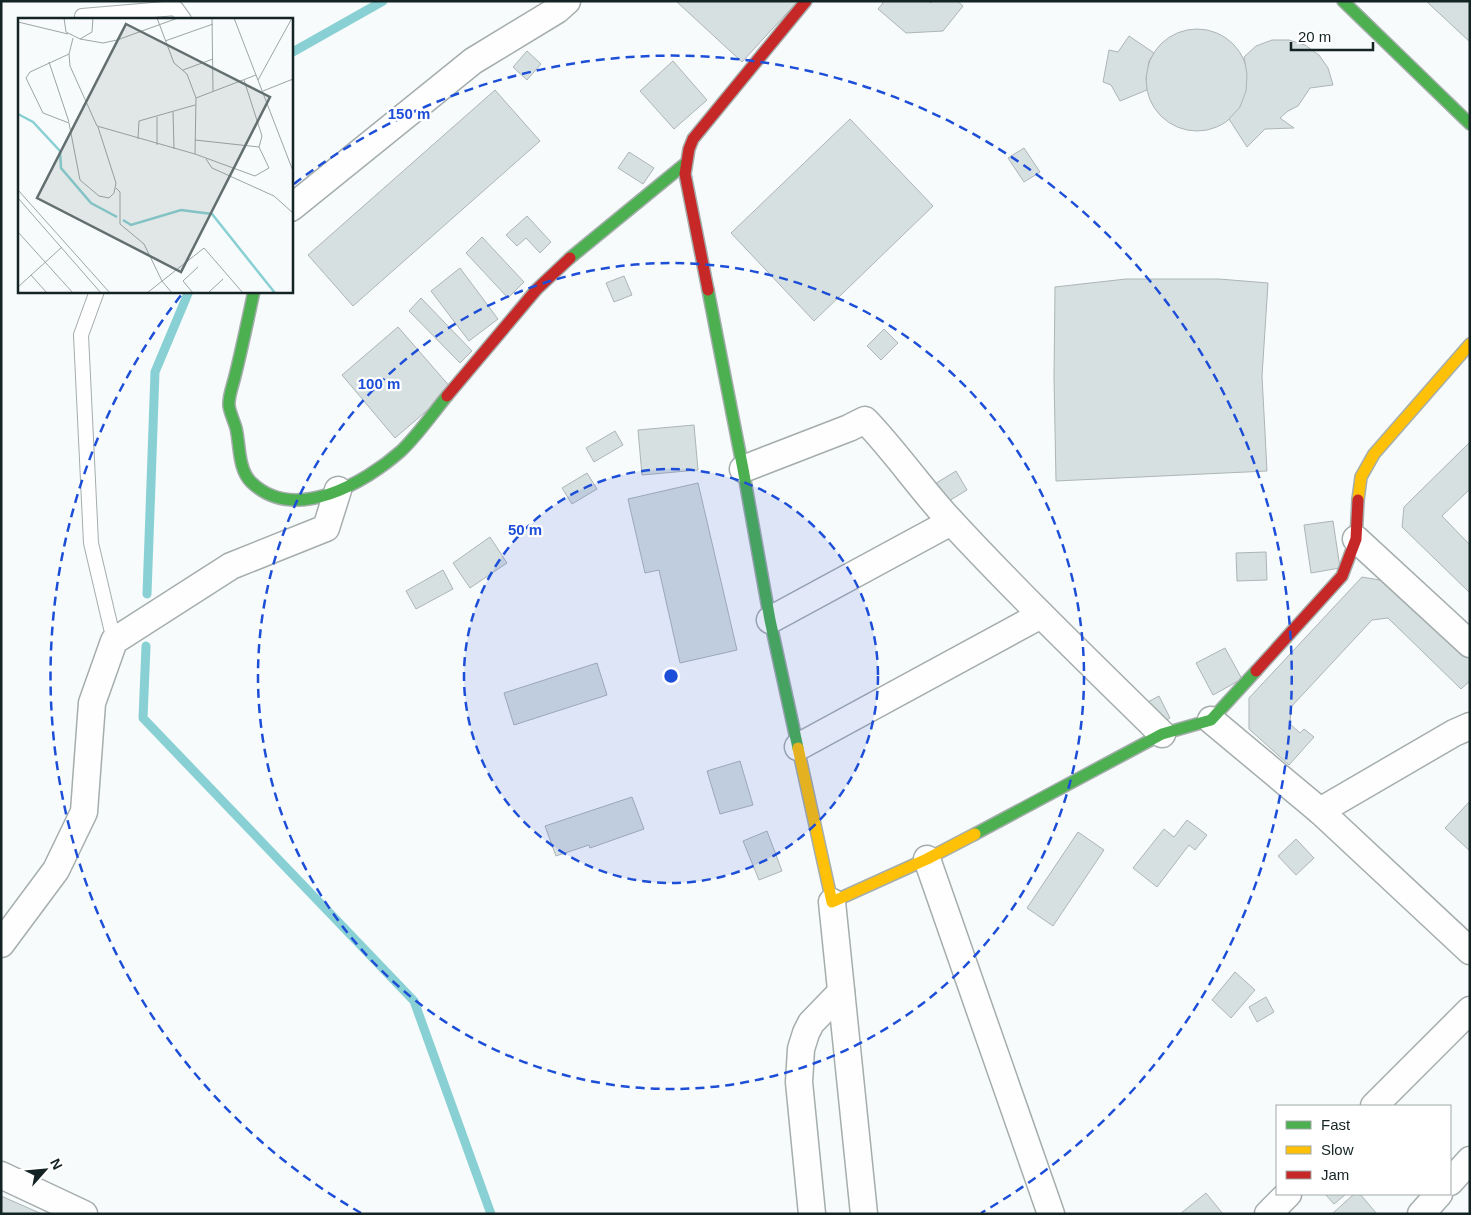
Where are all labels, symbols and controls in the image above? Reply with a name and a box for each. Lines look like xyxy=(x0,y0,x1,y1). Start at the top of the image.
inset map xyxy=(18,18,292,292)
scale bar xyxy=(1291,20,1374,52)
text: 20 m xyxy=(1298,28,1331,45)
text: 150 m xyxy=(388,105,430,122)
text: 100 m xyxy=(358,375,400,392)
text: 50 m xyxy=(508,521,542,538)
centre of rings xyxy=(662,667,680,685)
legend xyxy=(1276,1105,1451,1195)
text: Fast xyxy=(1321,1116,1351,1133)
text: Slow xyxy=(1321,1141,1354,1158)
north arrow xyxy=(20,1145,70,1195)
text: N xyxy=(47,1156,66,1172)
text: Jam xyxy=(1321,1166,1349,1183)

